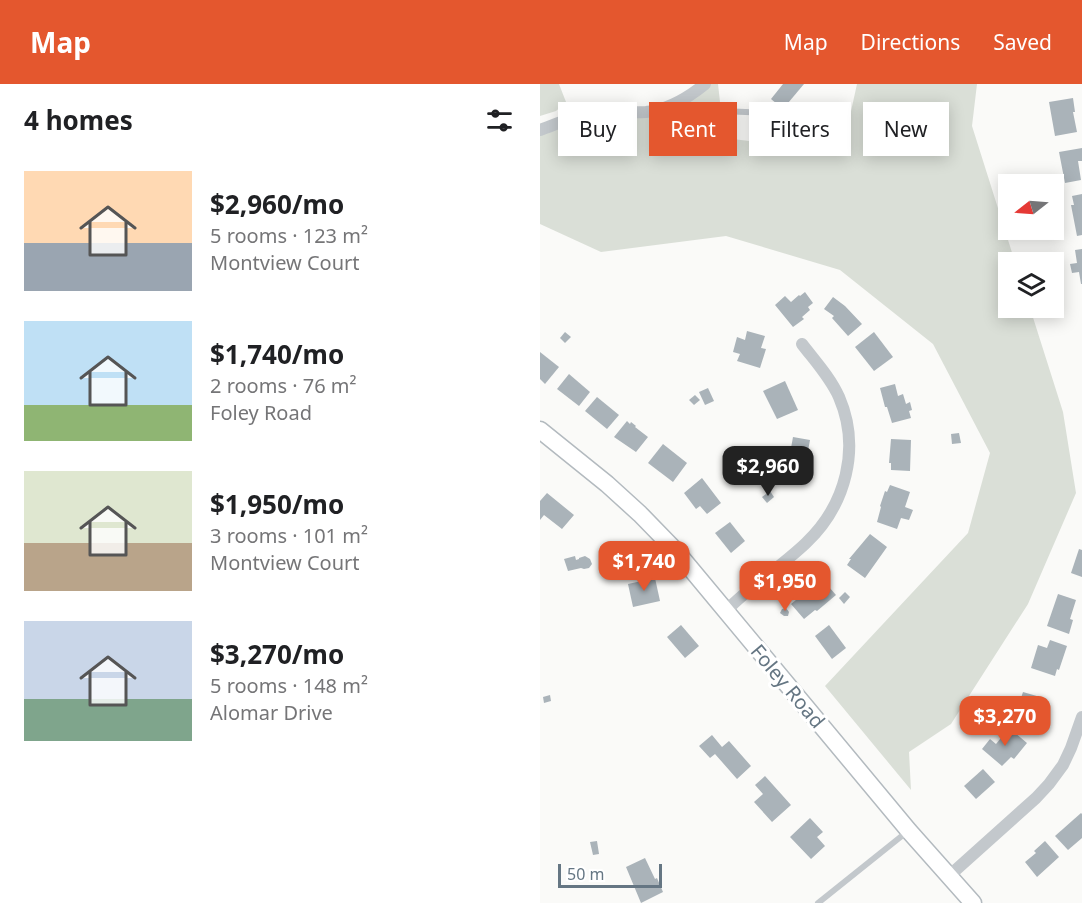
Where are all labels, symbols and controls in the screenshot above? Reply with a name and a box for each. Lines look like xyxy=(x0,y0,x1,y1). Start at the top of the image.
text: Map xyxy=(30,23,91,61)
text: Map xyxy=(784,28,828,56)
text: Directions xyxy=(861,28,960,56)
text: Saved xyxy=(993,28,1052,56)
text: 4 homes xyxy=(24,102,133,138)
chip: Buy xyxy=(558,102,637,156)
chip: Rent xyxy=(649,102,737,156)
chip: Filters xyxy=(749,102,851,156)
chip: New xyxy=(863,102,949,156)
icon: filters xyxy=(483,104,516,137)
north arrow xyxy=(998,174,1064,240)
map controls xyxy=(998,174,1064,318)
text: $2,960/mo xyxy=(210,186,344,222)
icon: home xyxy=(72,195,144,267)
text: 5 rooms · 123 m² xyxy=(210,222,368,249)
text: Montview Court xyxy=(210,249,360,276)
button: layers xyxy=(998,252,1064,318)
text: $1,740/mo xyxy=(210,336,344,372)
icon: home xyxy=(72,345,144,417)
text: 2 rooms · 76 m² xyxy=(210,372,357,399)
text: Foley Road xyxy=(210,399,312,426)
pin: $2,960 xyxy=(719,446,817,497)
text: $2,960 xyxy=(737,452,799,479)
text: $1,950/mo xyxy=(210,486,344,522)
icon: home xyxy=(72,495,144,567)
text: 3 rooms · 101 m² xyxy=(210,522,368,549)
pin: $1,740 xyxy=(595,541,693,592)
text: $1,740 xyxy=(613,547,675,574)
text: Montview Court xyxy=(210,549,360,576)
pin: $1,950 xyxy=(736,561,834,612)
text: $1,950 xyxy=(754,567,816,594)
text: $3,270/mo xyxy=(210,636,344,672)
street label: Foley Road xyxy=(745,638,831,734)
icon: home xyxy=(72,645,144,717)
text: 5 rooms · 148 m² xyxy=(210,672,368,699)
pin: $3,270 xyxy=(956,696,1054,747)
text: Alomar Drive xyxy=(210,699,333,726)
text: $3,270 xyxy=(974,702,1036,729)
scale bar xyxy=(558,861,662,888)
text: 50 m xyxy=(567,863,604,885)

